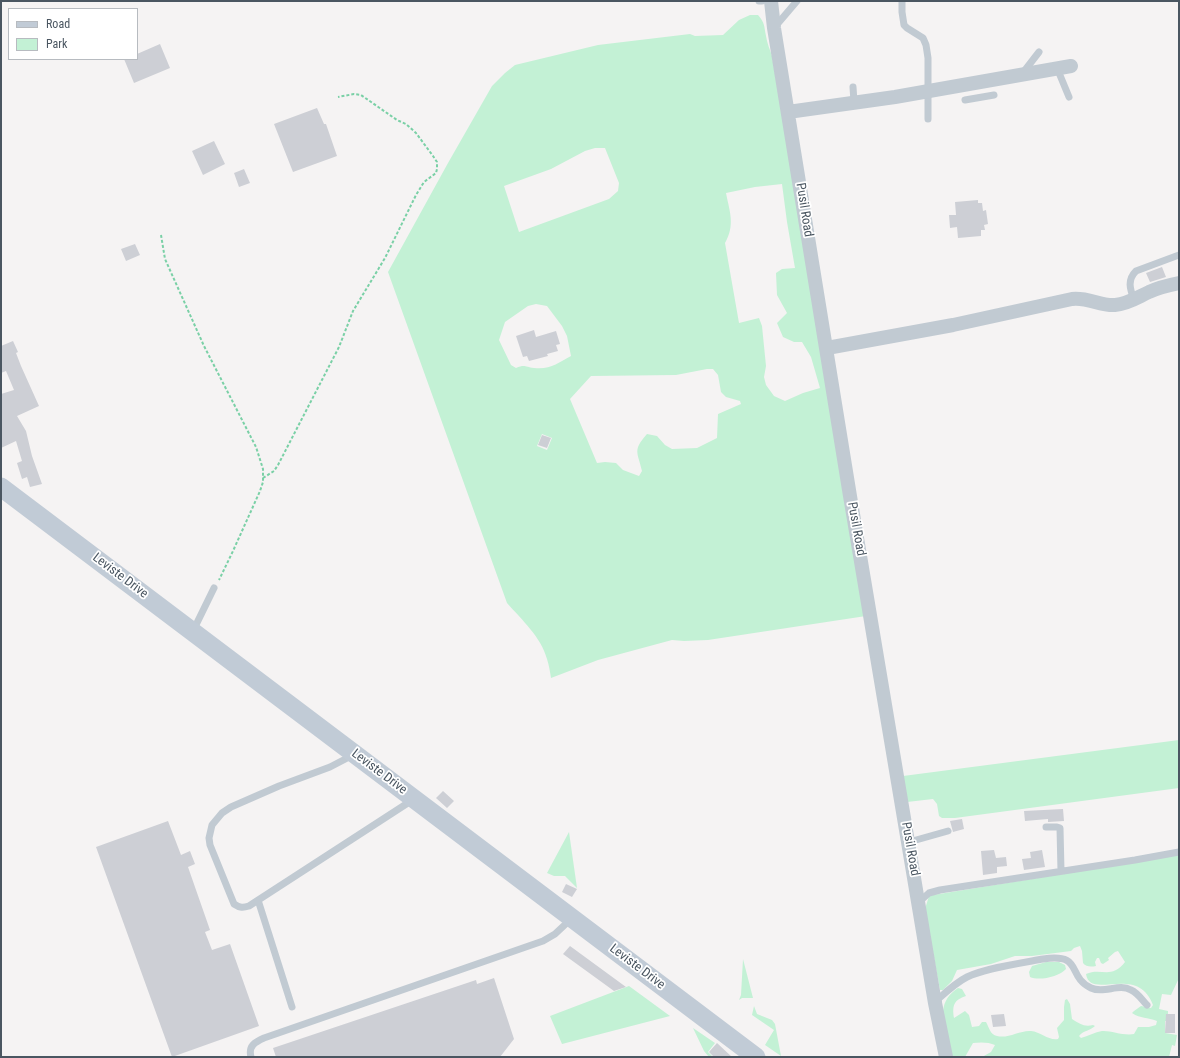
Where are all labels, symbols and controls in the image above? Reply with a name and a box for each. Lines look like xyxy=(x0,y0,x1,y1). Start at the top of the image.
legend xyxy=(8,8,138,60)
text: Road xyxy=(46,17,70,31)
text: Park xyxy=(46,37,67,51)
street label: Pusil Road xyxy=(792,182,816,238)
street label: Pusil Road xyxy=(844,501,868,557)
street label: Leviste Drive xyxy=(89,550,151,602)
street label: Leviste Drive xyxy=(348,746,410,798)
street label: Pusil Road xyxy=(898,821,922,877)
street label: Leviste Drive xyxy=(606,941,668,993)

